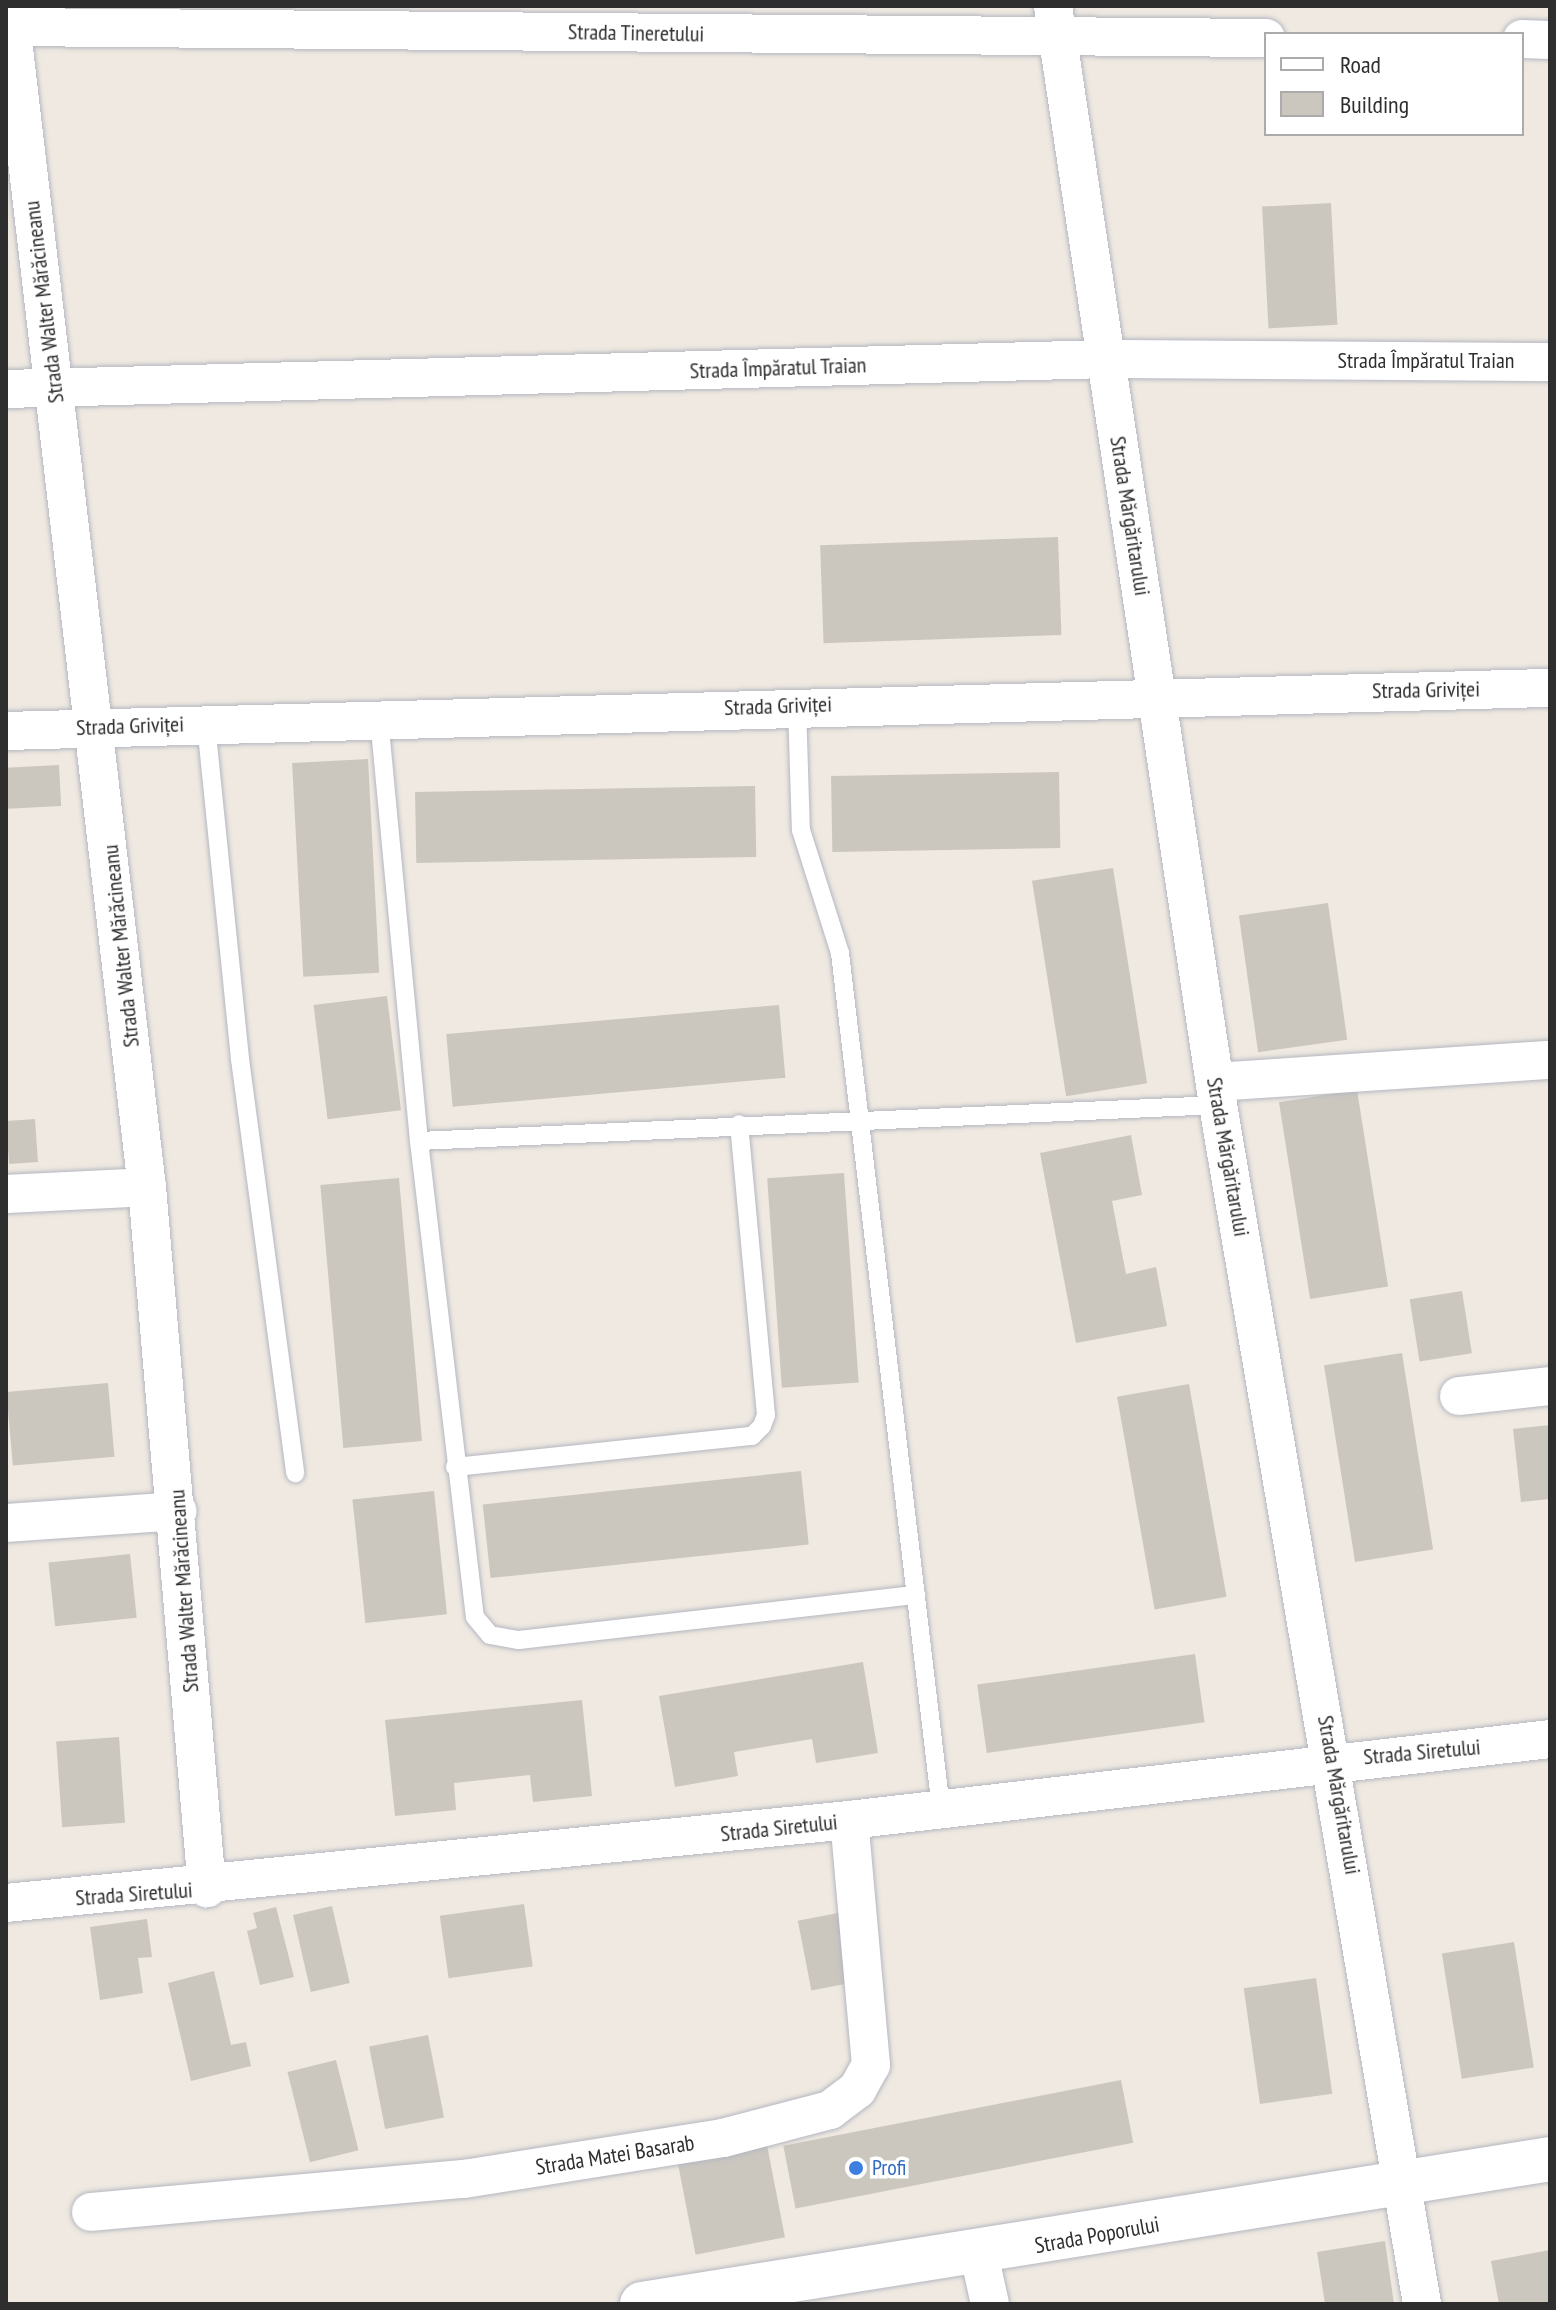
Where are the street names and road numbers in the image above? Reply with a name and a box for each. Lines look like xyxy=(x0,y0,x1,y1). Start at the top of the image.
street label: Strada Tineretului xyxy=(567,19,705,47)
street label: Strada Walter Mărăcineanu xyxy=(18,199,70,405)
street label: Strada Împăratul Traian xyxy=(1337,348,1515,374)
street label: Strada Împăratul Traian xyxy=(689,352,867,384)
street label: Strada Mărgăritarului xyxy=(1104,434,1156,598)
street label: Strada Griviței xyxy=(1372,676,1480,704)
street label: Strada Griviței xyxy=(724,691,832,721)
street label: Strada Griviței xyxy=(76,711,184,741)
street label: Strada Walter Mărăcineanu xyxy=(97,843,145,1049)
street label: Strada Mărgăritarului xyxy=(1201,1075,1255,1239)
street label: Strada Walter Mărăcineanu xyxy=(164,1488,204,1694)
street label: Strada Mărgăritarului xyxy=(1312,1713,1366,1877)
street label: Strada Siretului xyxy=(1362,1734,1482,1770)
street label: Strada Siretului xyxy=(719,1809,839,1847)
street label: Strada Siretului xyxy=(74,1877,194,1911)
street label: Strada Matei Basarab xyxy=(534,2129,696,2181)
street label: Strada Poporului xyxy=(1033,2211,1161,2259)

